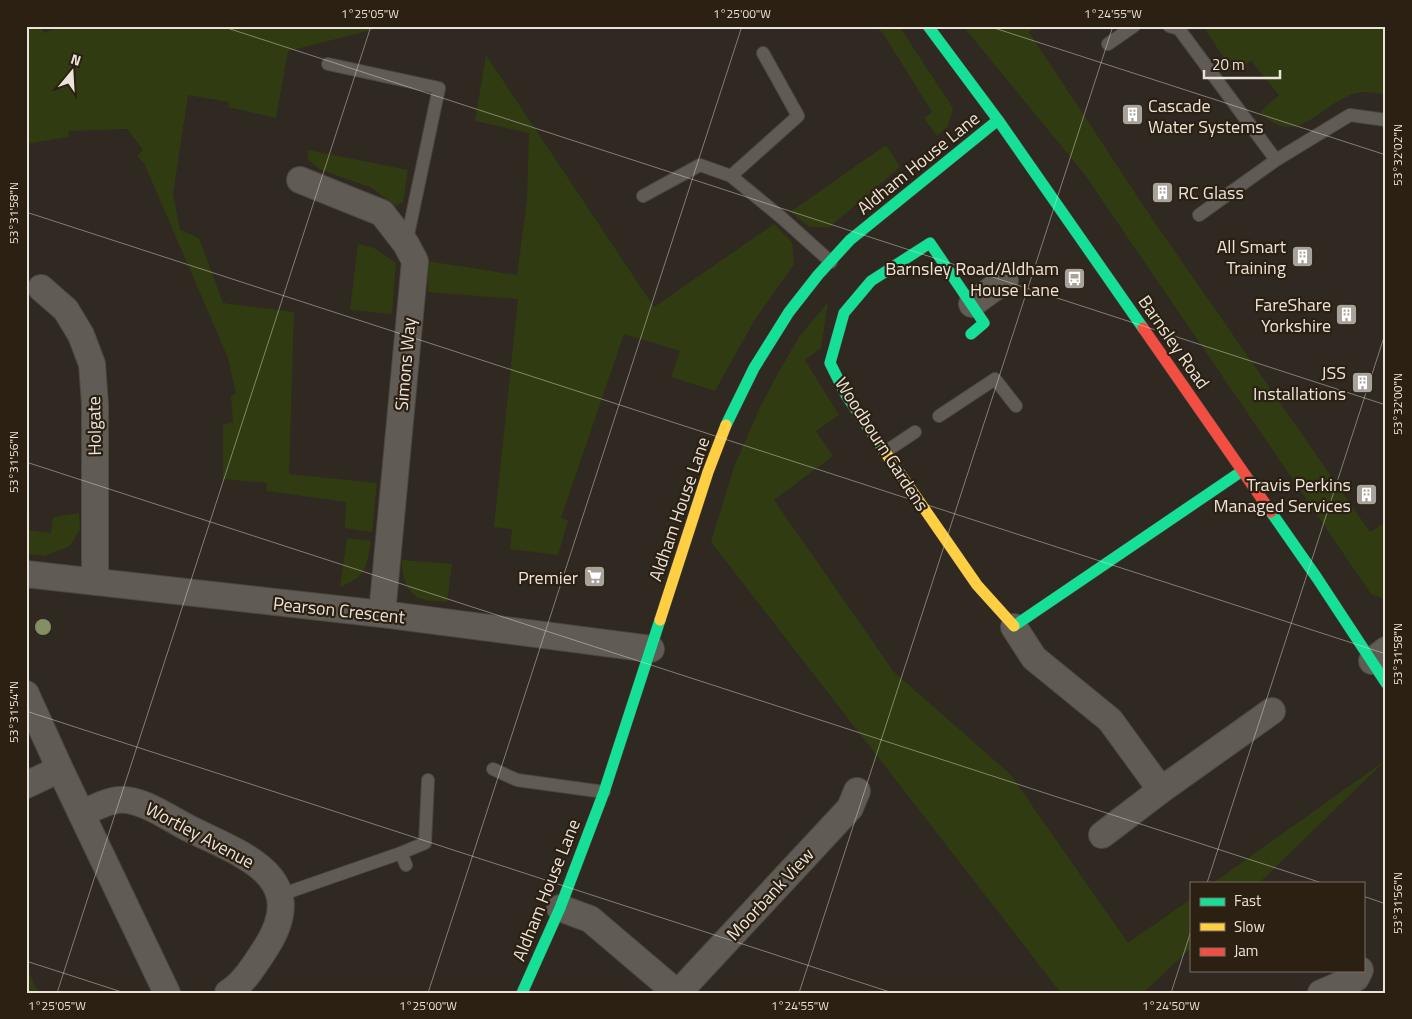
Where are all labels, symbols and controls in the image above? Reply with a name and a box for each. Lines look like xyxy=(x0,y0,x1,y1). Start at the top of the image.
text: 1°25'05"W xyxy=(341,4,399,23)
text: 1°25'00"W xyxy=(713,4,771,23)
text: 1°24'55"W xyxy=(1084,4,1142,23)
north arrow xyxy=(48,48,98,98)
text: N xyxy=(68,48,84,71)
scale bar xyxy=(1204,48,1281,80)
text: 20 m xyxy=(1212,53,1245,76)
place label: Cascade Water Systems xyxy=(1148,92,1264,140)
building icon: Cascade Water Systems xyxy=(1120,103,1144,127)
street label: Aldham House Lane xyxy=(851,105,985,221)
text: 53°32'02"N xyxy=(1388,124,1407,186)
place label: RC Glass xyxy=(1178,179,1244,206)
building icon: RC Glass xyxy=(1150,180,1174,204)
text: 53°31'58"N xyxy=(4,182,23,244)
place label: All Smart Training xyxy=(1217,233,1287,281)
building icon: All Smart Training xyxy=(1290,244,1314,268)
place label: Barnsley Road/Aldham House Lane xyxy=(885,255,1059,303)
bus stop icon: Barnsley Road/Aldham House Lane xyxy=(1063,266,1087,290)
street label: Barnsley Road xyxy=(1132,290,1216,394)
place label: FareShare Yorkshire xyxy=(1254,291,1331,339)
building icon: FareShare Yorkshire xyxy=(1335,302,1359,326)
street label: Simons Way xyxy=(387,316,423,412)
place label: JSS Installations xyxy=(1253,359,1346,407)
building icon: JSS Installations xyxy=(1350,370,1374,394)
street label: Woodbourn Gardens xyxy=(828,372,936,516)
text: 53°32'00"N xyxy=(1388,373,1407,435)
street label: Holgate xyxy=(80,396,108,456)
text: 53°31'56"N xyxy=(4,431,23,493)
street label: Aldham House Lane xyxy=(642,433,716,585)
place label: Travis Perkins Managed Services xyxy=(1213,471,1351,519)
building icon: Travis Perkins Managed Services xyxy=(1355,482,1379,506)
place label: Premier xyxy=(518,564,578,591)
supermarket icon: Premier xyxy=(582,565,606,589)
street label: Pearson Crescent xyxy=(272,590,407,630)
text: 53°31'58"N xyxy=(1388,623,1407,685)
text: 53°31'54"N xyxy=(4,681,23,743)
street label: Wortley Avenue xyxy=(141,795,259,875)
street label: Aldham House Lane xyxy=(505,815,587,965)
street label: Moorbank View xyxy=(720,841,820,946)
text: 53°31'56"N xyxy=(1388,872,1407,934)
legend xyxy=(1190,882,1364,972)
text: Fast xyxy=(1234,889,1262,912)
text: Slow xyxy=(1234,915,1265,938)
text: Jam xyxy=(1234,939,1258,962)
text: 1°25'05"W xyxy=(28,996,86,1015)
text: 1°25'00"W xyxy=(399,996,457,1015)
text: 1°24'55"W xyxy=(771,996,829,1015)
text: 1°24'50"W xyxy=(1142,996,1200,1015)

